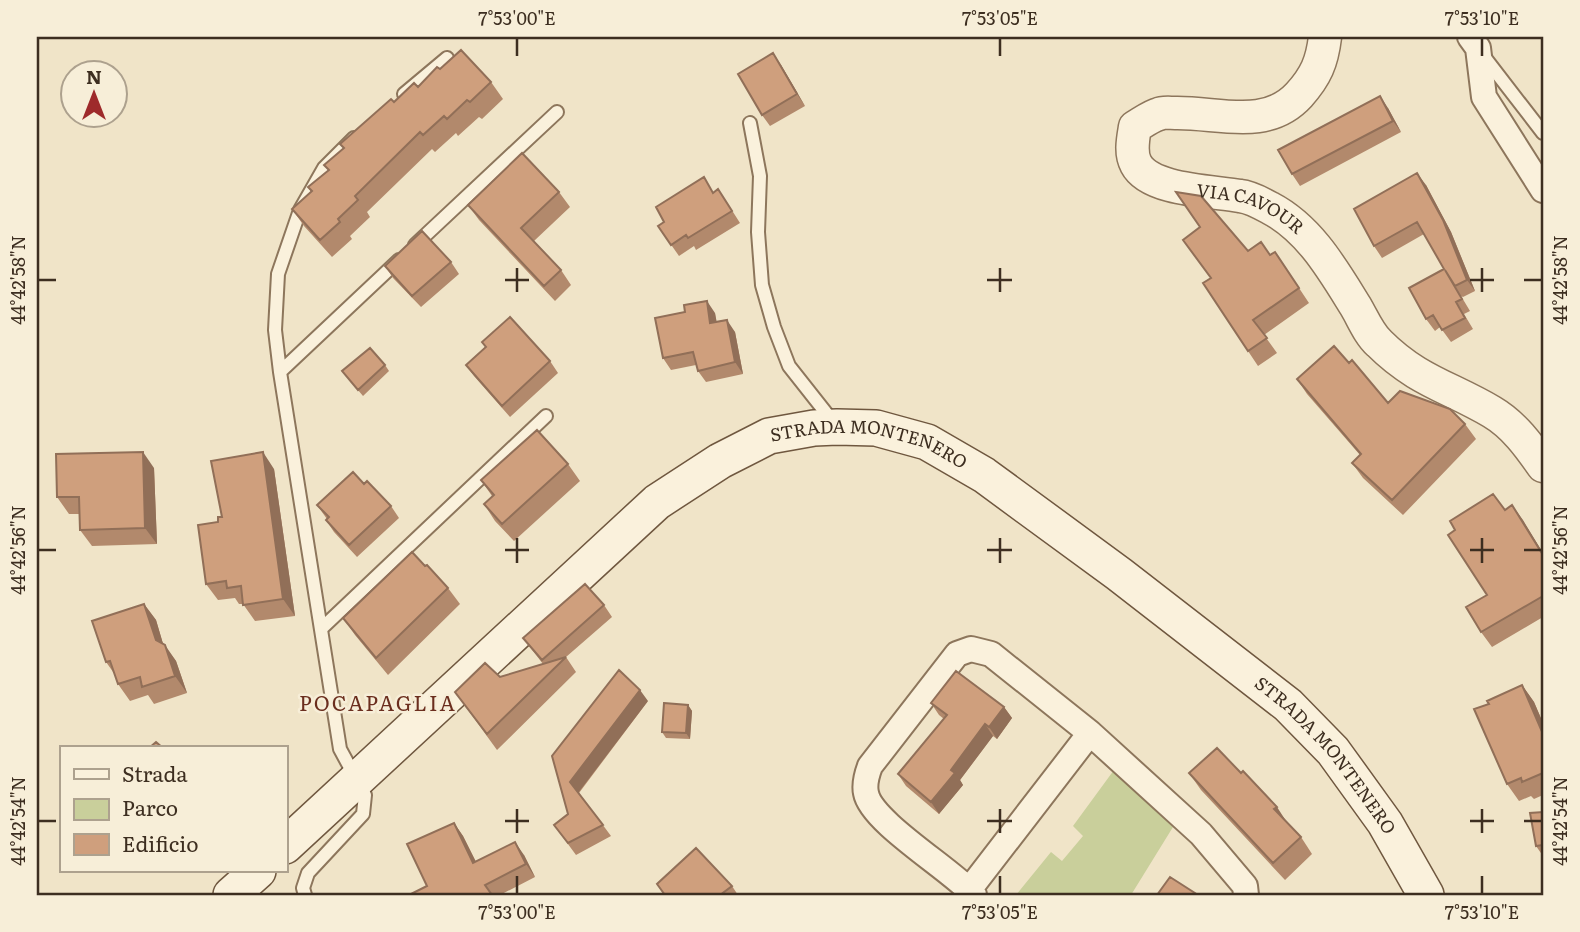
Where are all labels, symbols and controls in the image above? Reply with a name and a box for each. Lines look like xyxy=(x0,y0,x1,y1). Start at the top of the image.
text: 7°53'00"E xyxy=(478,4,556,31)
text: 7°53'05"E xyxy=(962,4,1038,31)
text: 7°53'10"E xyxy=(1445,4,1519,31)
north arrow xyxy=(60,60,130,130)
text: N xyxy=(86,62,102,90)
street label: VIA CAVOUR xyxy=(1195,176,1311,240)
text: 44°42'58"N xyxy=(4,235,31,325)
text: 44°42'58"N xyxy=(1546,235,1573,325)
street label: STRADA MONTENERO xyxy=(768,412,973,475)
text: 44°42'56"N xyxy=(4,505,31,595)
text: 44°42'56"N xyxy=(1546,505,1573,595)
street label: STRADA MONTENERO xyxy=(1250,669,1403,839)
district label: POCAPAGLIA xyxy=(299,686,457,717)
legend xyxy=(60,746,287,872)
text: Strada xyxy=(122,757,188,788)
text: 44°42'54"N xyxy=(4,776,31,866)
text: 44°42'54"N xyxy=(1546,776,1573,866)
text: Parco xyxy=(122,791,178,822)
text: Edificio xyxy=(122,827,198,858)
text: 7°53'00"E xyxy=(478,898,556,925)
text: 7°53'05"E xyxy=(962,898,1038,925)
text: 7°53'10"E xyxy=(1445,898,1519,925)

